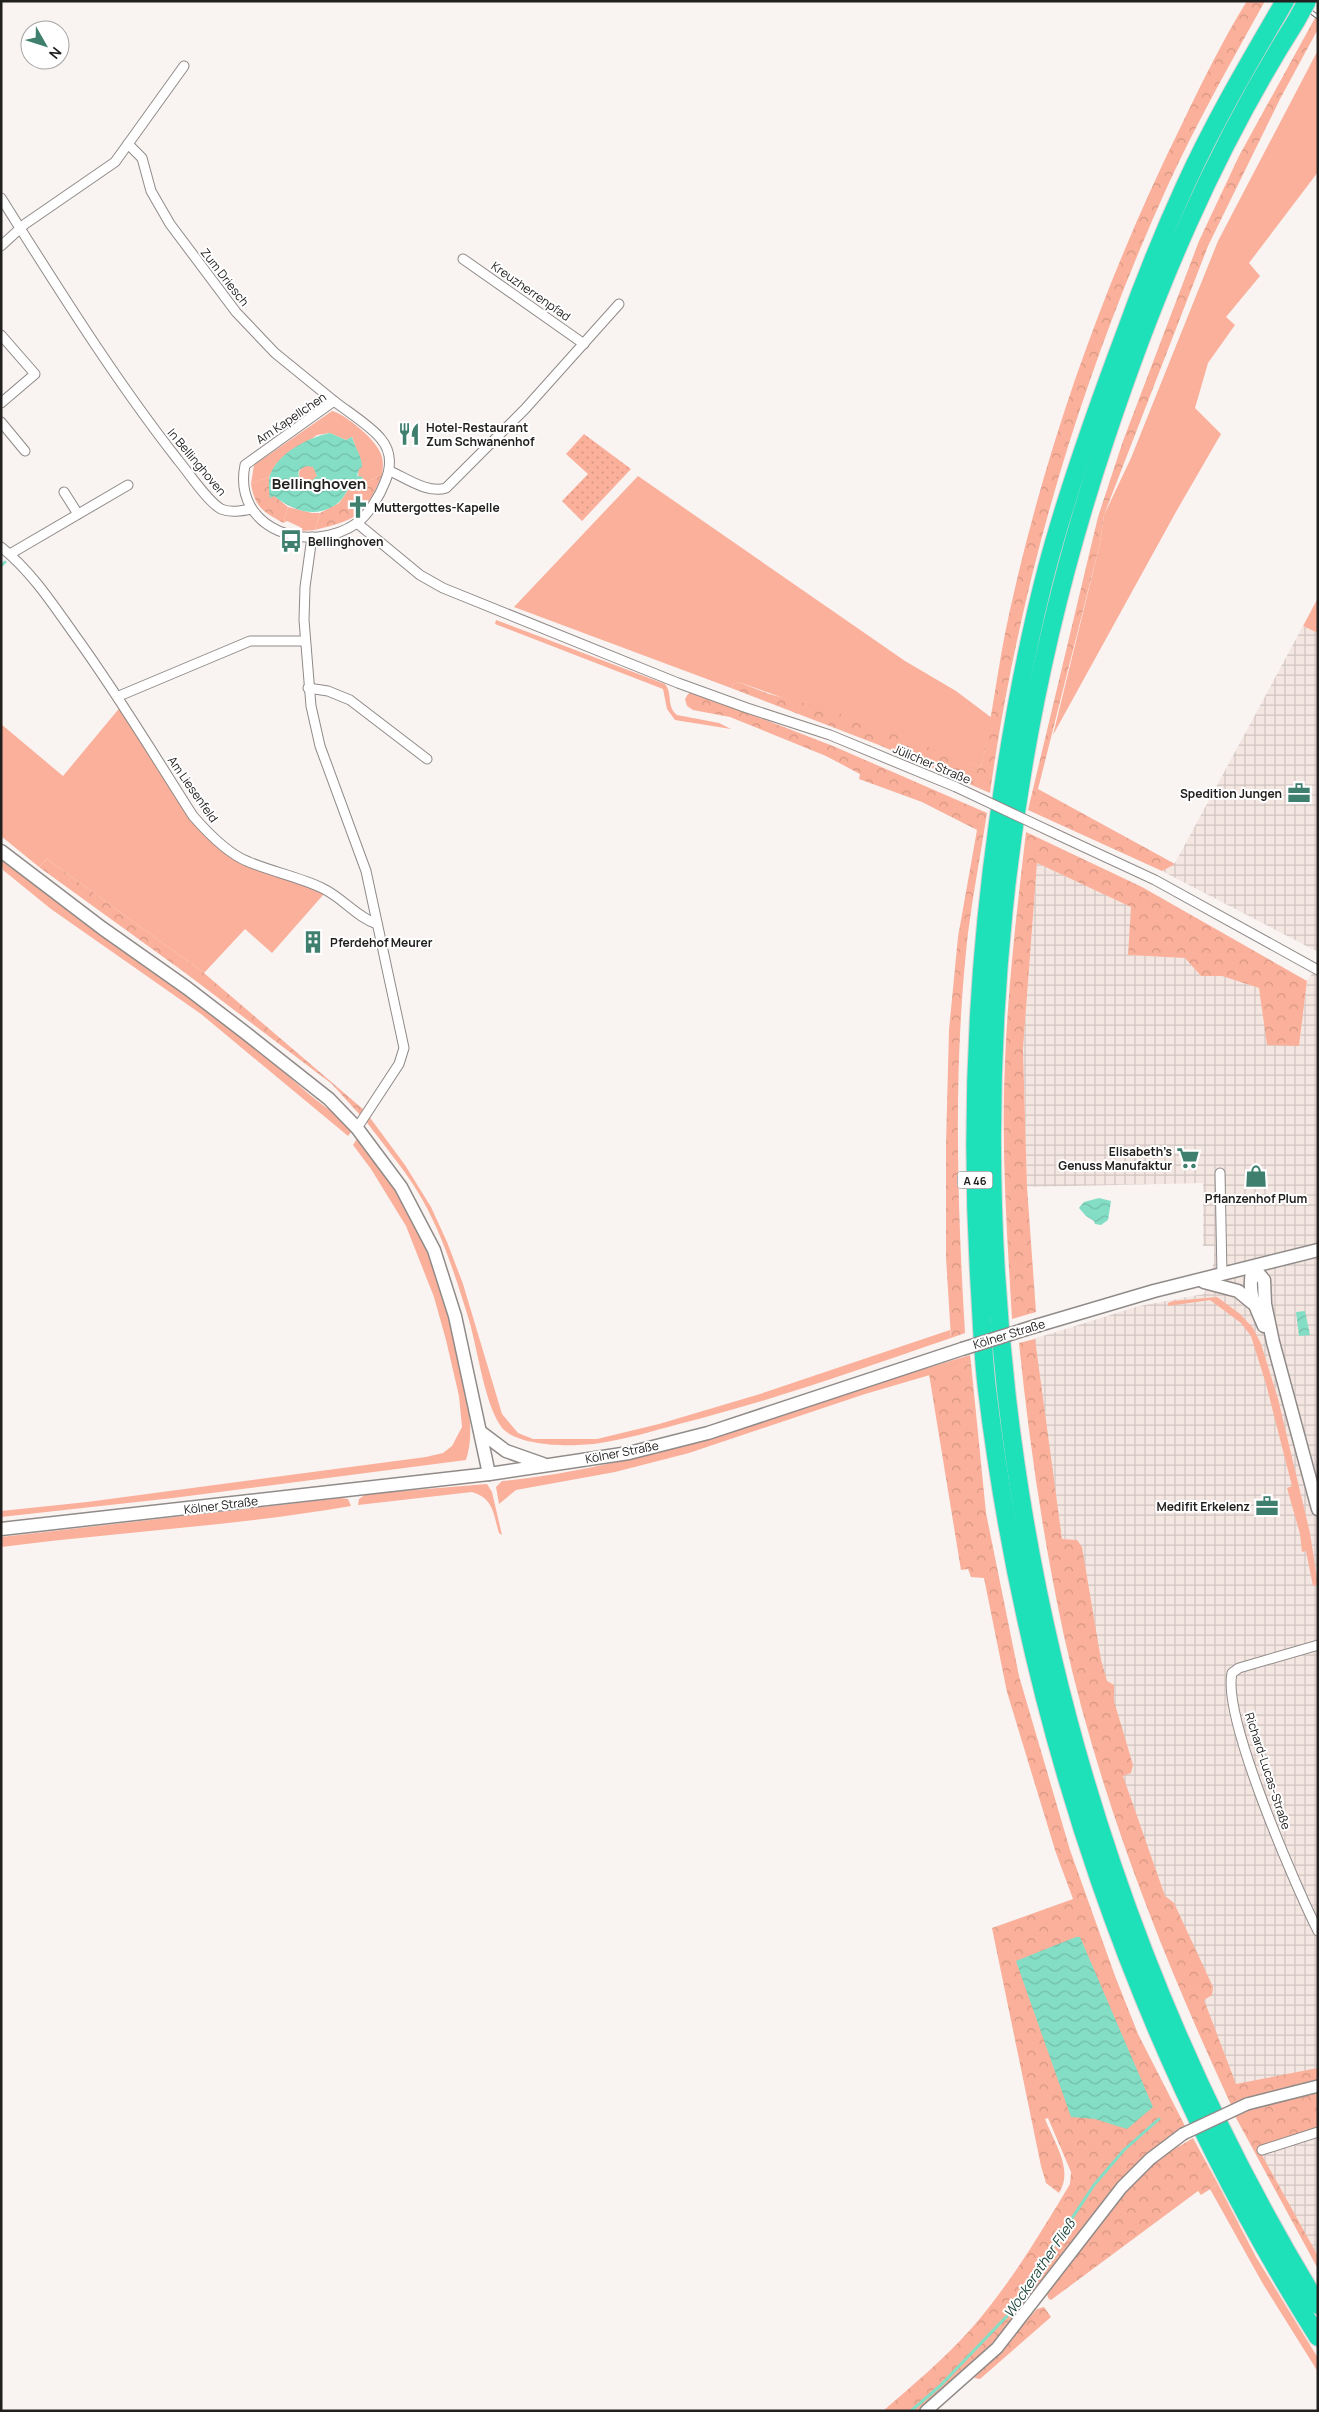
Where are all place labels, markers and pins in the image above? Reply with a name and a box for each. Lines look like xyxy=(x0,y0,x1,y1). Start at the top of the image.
place label: Hotel-Restaurant Zum Schwanenhof xyxy=(426,419,535,450)
restaurant icon: Hotel-Restaurant Zum Schwanenhof xyxy=(396,421,422,447)
church icon: Muttergottes-Kapelle xyxy=(345,494,371,520)
place label: Muttergottes-Kapelle xyxy=(374,499,500,516)
bus stop icon: Bellinghoven xyxy=(278,528,304,554)
place label: Bellinghoven xyxy=(308,533,383,550)
office icon: Spedition Jungen xyxy=(1286,780,1312,806)
place label: Spedition Jungen xyxy=(1180,785,1282,802)
building icon: Pferdehof Meurer xyxy=(300,929,326,955)
place label: Pferdehof Meurer xyxy=(330,934,433,951)
place label: Elisabeth’s Genuss Manufaktur xyxy=(1058,1143,1173,1174)
supermarket icon: Elisabeth’s Genuss Manufaktur xyxy=(1175,1145,1201,1171)
shop icon: Pflanzenhof Plum xyxy=(1243,1163,1269,1189)
place label: Pflanzenhof Plum xyxy=(1205,1190,1307,1207)
office icon: Medifit Erkelenz xyxy=(1254,1493,1280,1519)
place label: Medifit Erkelenz xyxy=(1156,1498,1250,1515)

